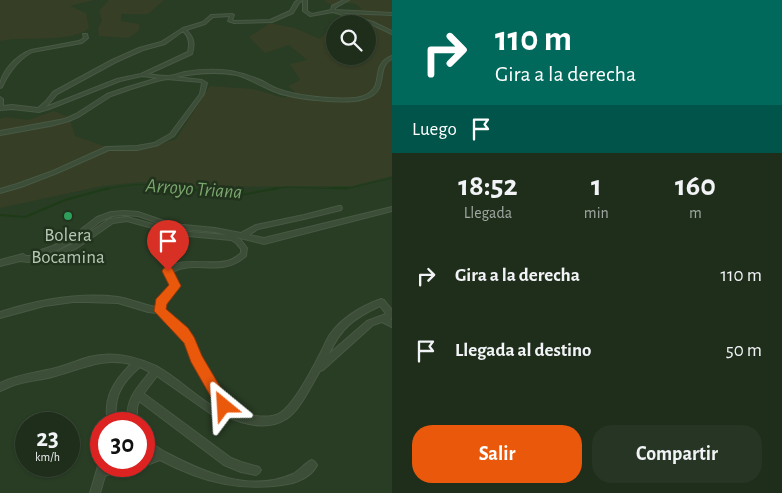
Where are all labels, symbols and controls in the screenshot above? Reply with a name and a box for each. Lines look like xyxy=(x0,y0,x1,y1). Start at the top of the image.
map controls xyxy=(326,15,376,65)
button: search xyxy=(326,15,376,65)
icon: right xyxy=(412,20,477,85)
text: 110 m xyxy=(495,22,572,57)
text: Gira a la derecha xyxy=(495,63,636,85)
icon: arrive xyxy=(467,115,495,143)
text: Luego xyxy=(412,120,457,139)
text: 18:52 xyxy=(458,171,518,201)
text: 1 xyxy=(591,171,602,201)
text: 160 xyxy=(675,171,716,201)
water label: Arroyo Triana xyxy=(144,176,243,202)
text: Llegada xyxy=(464,205,512,221)
text: min xyxy=(584,205,609,221)
text: m xyxy=(689,205,702,221)
marker: Bolera Bocamina xyxy=(62,210,74,222)
pin xyxy=(147,220,189,271)
place label: Bolera Bocamina xyxy=(31,226,105,267)
icon: arrive xyxy=(154,227,182,255)
icon: right xyxy=(412,262,440,290)
text: Gira a la derecha xyxy=(455,266,580,285)
text: 110 m xyxy=(721,266,762,285)
icon: arrive xyxy=(412,337,440,365)
text: Llegada al destino xyxy=(455,341,592,360)
text: 50 m xyxy=(726,341,762,360)
position arrow xyxy=(197,379,249,431)
speed limit sign: 30 xyxy=(90,412,155,477)
button: Salir xyxy=(412,425,582,483)
button: Compartir xyxy=(592,425,762,483)
text: 23 xyxy=(36,426,59,451)
text: km/h xyxy=(35,451,60,463)

